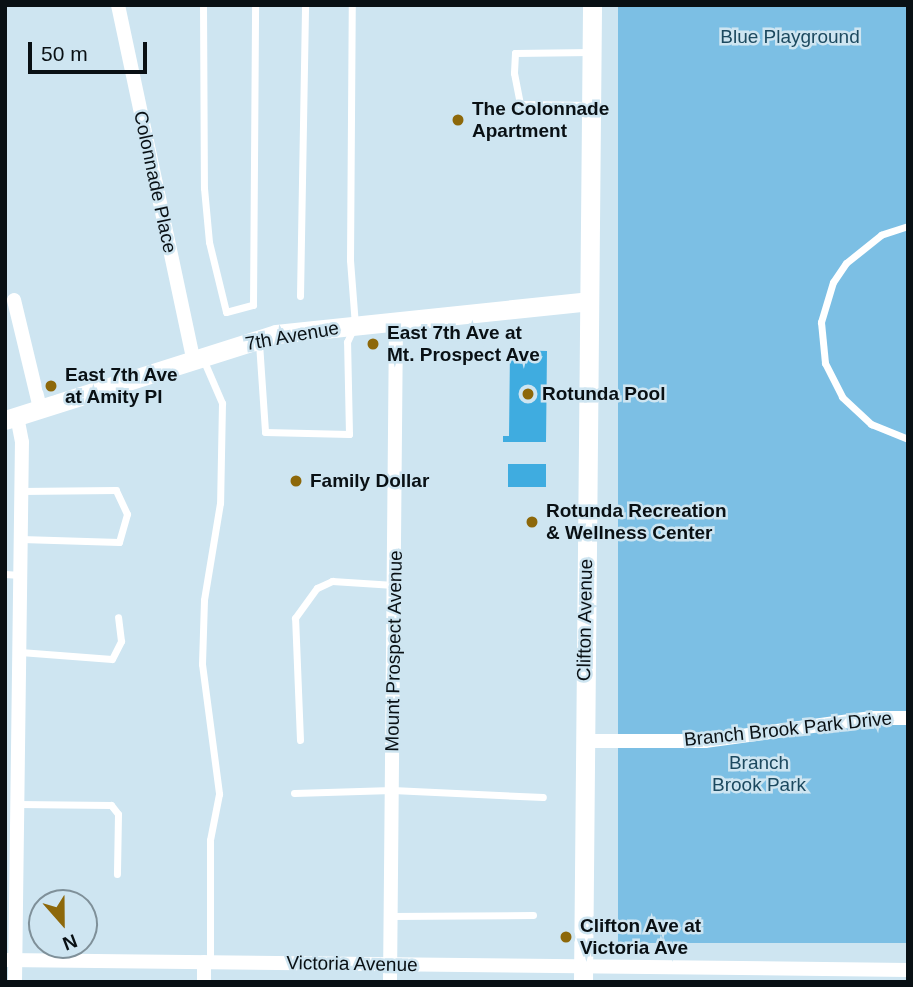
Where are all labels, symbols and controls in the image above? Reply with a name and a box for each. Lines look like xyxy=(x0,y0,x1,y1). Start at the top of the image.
park label: Blue Playground xyxy=(720,26,860,48)
scale bar xyxy=(32,28,150,72)
text: 50 m xyxy=(41,42,88,65)
place label: The Colonnade Apartment xyxy=(472,98,609,142)
street label: Colonnade Place xyxy=(129,109,181,255)
marker: The Colonnade Apartment xyxy=(450,112,466,128)
street label: 7th Avenue xyxy=(243,316,341,356)
place label: East 7th Ave at Mt. Prospect Ave xyxy=(387,322,540,366)
marker: East 7th Ave at Mt. Prospect Ave xyxy=(365,336,381,352)
place label: East 7th Ave at Amity Pl xyxy=(65,364,178,408)
marker: East 7th Ave at Amity Pl xyxy=(43,378,59,394)
place label: Rotunda Pool xyxy=(542,383,665,405)
marker: Rotunda Pool xyxy=(520,386,536,402)
place label: Family Dollar xyxy=(310,470,429,492)
marker: Family Dollar xyxy=(288,473,304,489)
place label: Rotunda Recreation & Wellness Center xyxy=(546,500,727,544)
marker: Rotunda Recreation & Wellness Center xyxy=(524,514,540,530)
street label: Mount Prospect Avenue xyxy=(381,550,407,752)
street label: Clifton Avenue xyxy=(573,558,597,682)
street label: Branch Brook Park Drive xyxy=(683,707,893,751)
park label: Branch Brook Park xyxy=(712,752,806,796)
north arrow xyxy=(28,889,98,959)
place label: Clifton Ave at Victoria Ave xyxy=(580,915,702,959)
marker: Clifton Ave at Victoria Ave xyxy=(558,929,574,945)
text: N xyxy=(60,930,80,954)
street label: Victoria Avenue xyxy=(286,951,418,977)

